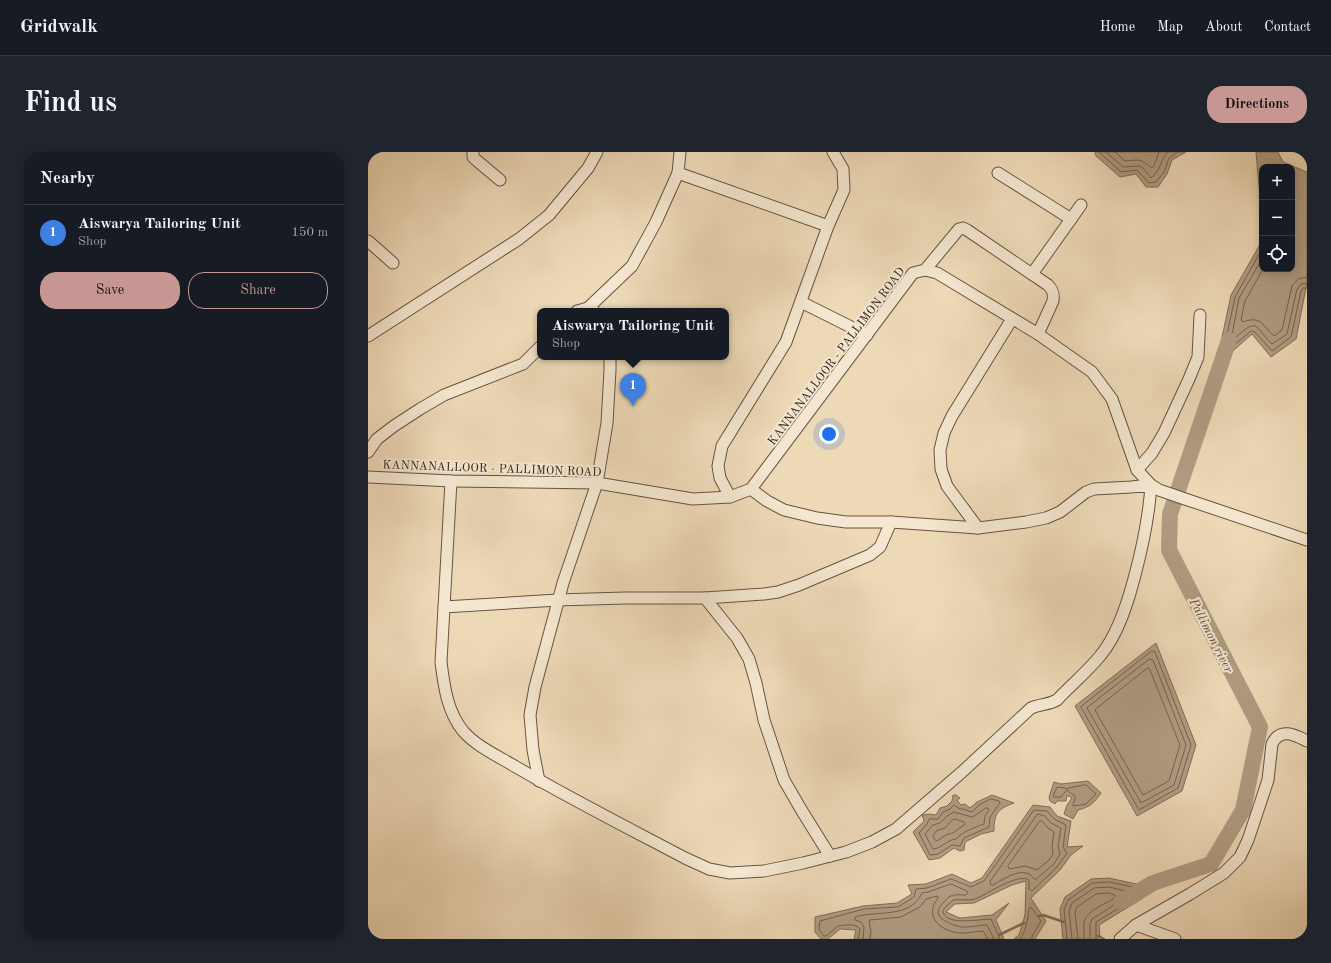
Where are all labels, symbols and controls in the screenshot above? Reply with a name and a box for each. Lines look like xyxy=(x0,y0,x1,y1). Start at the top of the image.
text: Gridwalk xyxy=(20,18,98,37)
text: Home xyxy=(1100,20,1135,34)
text: Map xyxy=(1157,20,1183,34)
text: About xyxy=(1205,20,1242,34)
text: Contact xyxy=(1264,20,1311,34)
button: Directions xyxy=(1207,86,1307,123)
text: Find us xyxy=(24,90,117,118)
map controls xyxy=(1259,164,1295,272)
button: + xyxy=(1259,164,1295,200)
text: Nearby xyxy=(40,170,95,187)
button: − xyxy=(1259,200,1295,236)
text: Aiswarya Tailoring Unit xyxy=(78,217,241,232)
text: 1 xyxy=(49,226,57,239)
text: 150 m xyxy=(291,226,328,239)
text: Shop xyxy=(78,235,106,248)
button: locate xyxy=(1259,236,1295,272)
street label: KANNANALLOOR - PALLIMON ROAD xyxy=(766,265,908,448)
button: Save xyxy=(40,272,180,309)
button: Share xyxy=(188,272,328,309)
popup xyxy=(537,308,729,360)
text: Aiswarya Tailoring Unit xyxy=(552,319,714,334)
text: Shop xyxy=(552,337,580,350)
pin: 1 xyxy=(620,373,646,406)
your location xyxy=(819,424,839,444)
street label: KANNANALLOOR - PALLIMON ROAD xyxy=(382,459,602,479)
water label: Pallimon river xyxy=(1186,596,1235,675)

